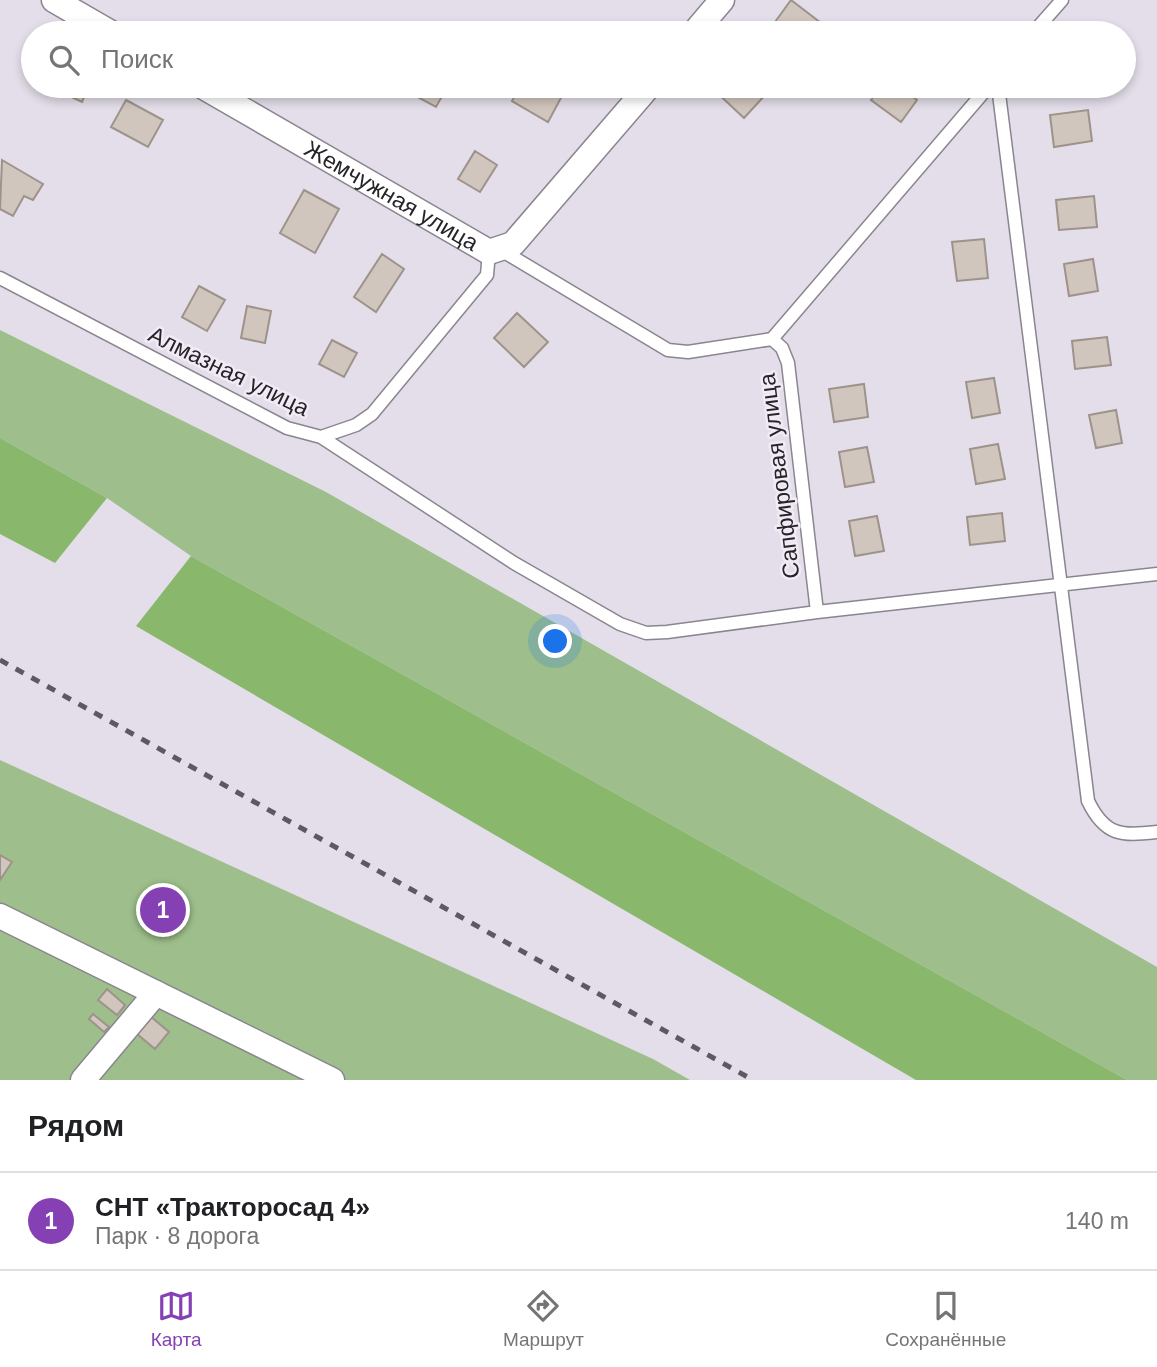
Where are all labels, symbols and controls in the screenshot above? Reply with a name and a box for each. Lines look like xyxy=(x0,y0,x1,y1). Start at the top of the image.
search box xyxy=(21,21,1136,98)
icon: search xyxy=(45,41,83,79)
text: Поиск xyxy=(101,44,173,74)
street label: Жемчужная улица xyxy=(300,135,483,256)
street label: Алмазная улица xyxy=(145,321,314,421)
street label: Сапфировая улица xyxy=(754,372,804,580)
your location xyxy=(538,624,572,658)
pin: 1 xyxy=(140,884,186,936)
text: Рядом xyxy=(28,1109,124,1142)
text: СНТ «Тракторосад 4» xyxy=(95,1192,370,1222)
text: 1 xyxy=(45,1208,57,1234)
text: 140 m xyxy=(1065,1208,1129,1234)
text: Парк · 8 дорога xyxy=(95,1223,259,1249)
tab: Карта xyxy=(151,1287,202,1351)
tab: Маршрут xyxy=(503,1287,584,1351)
tab: Сохранённые xyxy=(885,1287,1006,1351)

